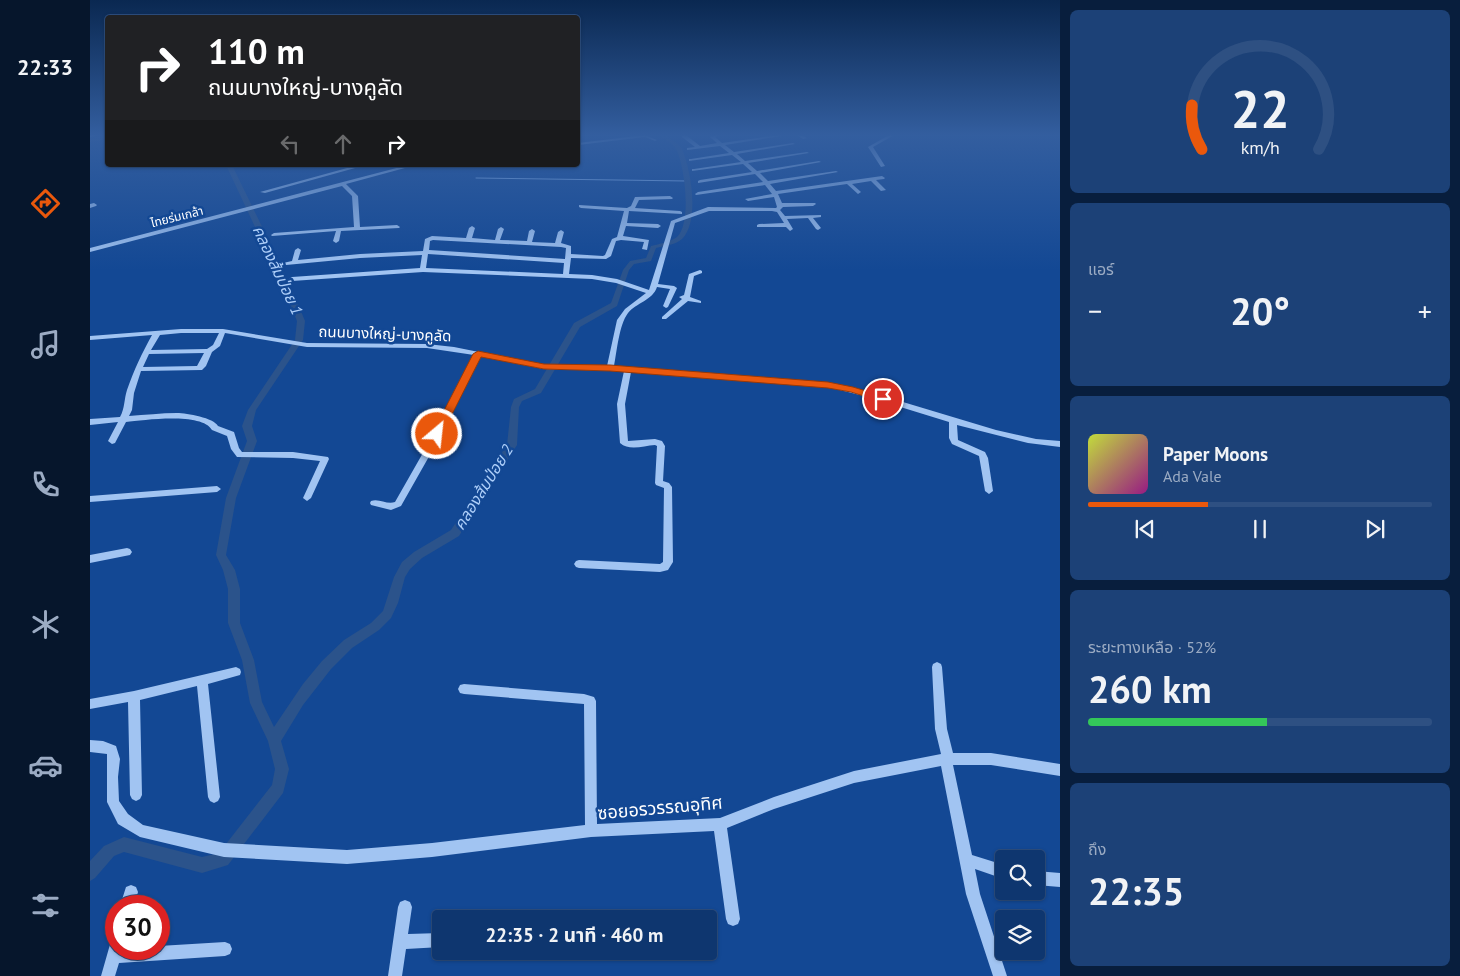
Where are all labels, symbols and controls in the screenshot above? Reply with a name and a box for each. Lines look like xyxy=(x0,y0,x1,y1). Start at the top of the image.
text: 110 m xyxy=(208,28,305,74)
icon: right xyxy=(125,35,190,100)
text: 22:33 xyxy=(17,53,73,81)
text: ถนนบางใหญ่-บางคูลัด xyxy=(208,73,403,101)
text: 22 xyxy=(1231,75,1289,142)
icon: left xyxy=(276,130,304,158)
icon: ahead xyxy=(329,130,357,158)
icon: right xyxy=(382,130,410,158)
text: km/h xyxy=(1240,136,1280,159)
icon: directions xyxy=(28,186,63,221)
street label: ไทยร่มเกล้า xyxy=(148,203,205,231)
water label: คลองส้มป่อย 1 xyxy=(249,222,307,318)
text: แอร์ xyxy=(1088,259,1114,279)
text: 20° xyxy=(1230,286,1290,335)
text: − xyxy=(1088,292,1102,329)
text: + xyxy=(1418,292,1432,329)
street label: ถนนบางใหญ่-บางคูลัด xyxy=(318,322,452,345)
icon: music xyxy=(28,327,63,362)
pin xyxy=(862,378,904,420)
icon: arrive xyxy=(869,385,897,413)
position arrow xyxy=(410,407,462,459)
water label: คลองส้มป่อย 2 xyxy=(449,440,517,533)
text: Paper Moons xyxy=(1163,442,1268,466)
text: Ada Vale xyxy=(1163,466,1222,486)
icon: phone xyxy=(28,467,63,502)
icon: previous xyxy=(1131,515,1159,543)
icon: pause xyxy=(1246,515,1274,543)
icon: next xyxy=(1361,515,1389,543)
icon: climate xyxy=(28,607,63,642)
text: ระยะทางเหลือ · 52% xyxy=(1088,637,1216,657)
text: 260 km xyxy=(1088,664,1212,713)
icon: car xyxy=(28,748,63,783)
street label: ซอยอรวรรณอุทิศ xyxy=(596,791,723,824)
text: ถึง xyxy=(1088,839,1106,859)
map controls xyxy=(995,850,1045,960)
button: search xyxy=(995,850,1045,900)
text: 22:35 xyxy=(1088,866,1184,915)
icon: filters xyxy=(28,888,63,923)
speed limit sign: 30 xyxy=(105,895,170,960)
button: layers xyxy=(995,910,1045,960)
text: 22:35 · 2 นาที · 460 m xyxy=(486,923,663,947)

